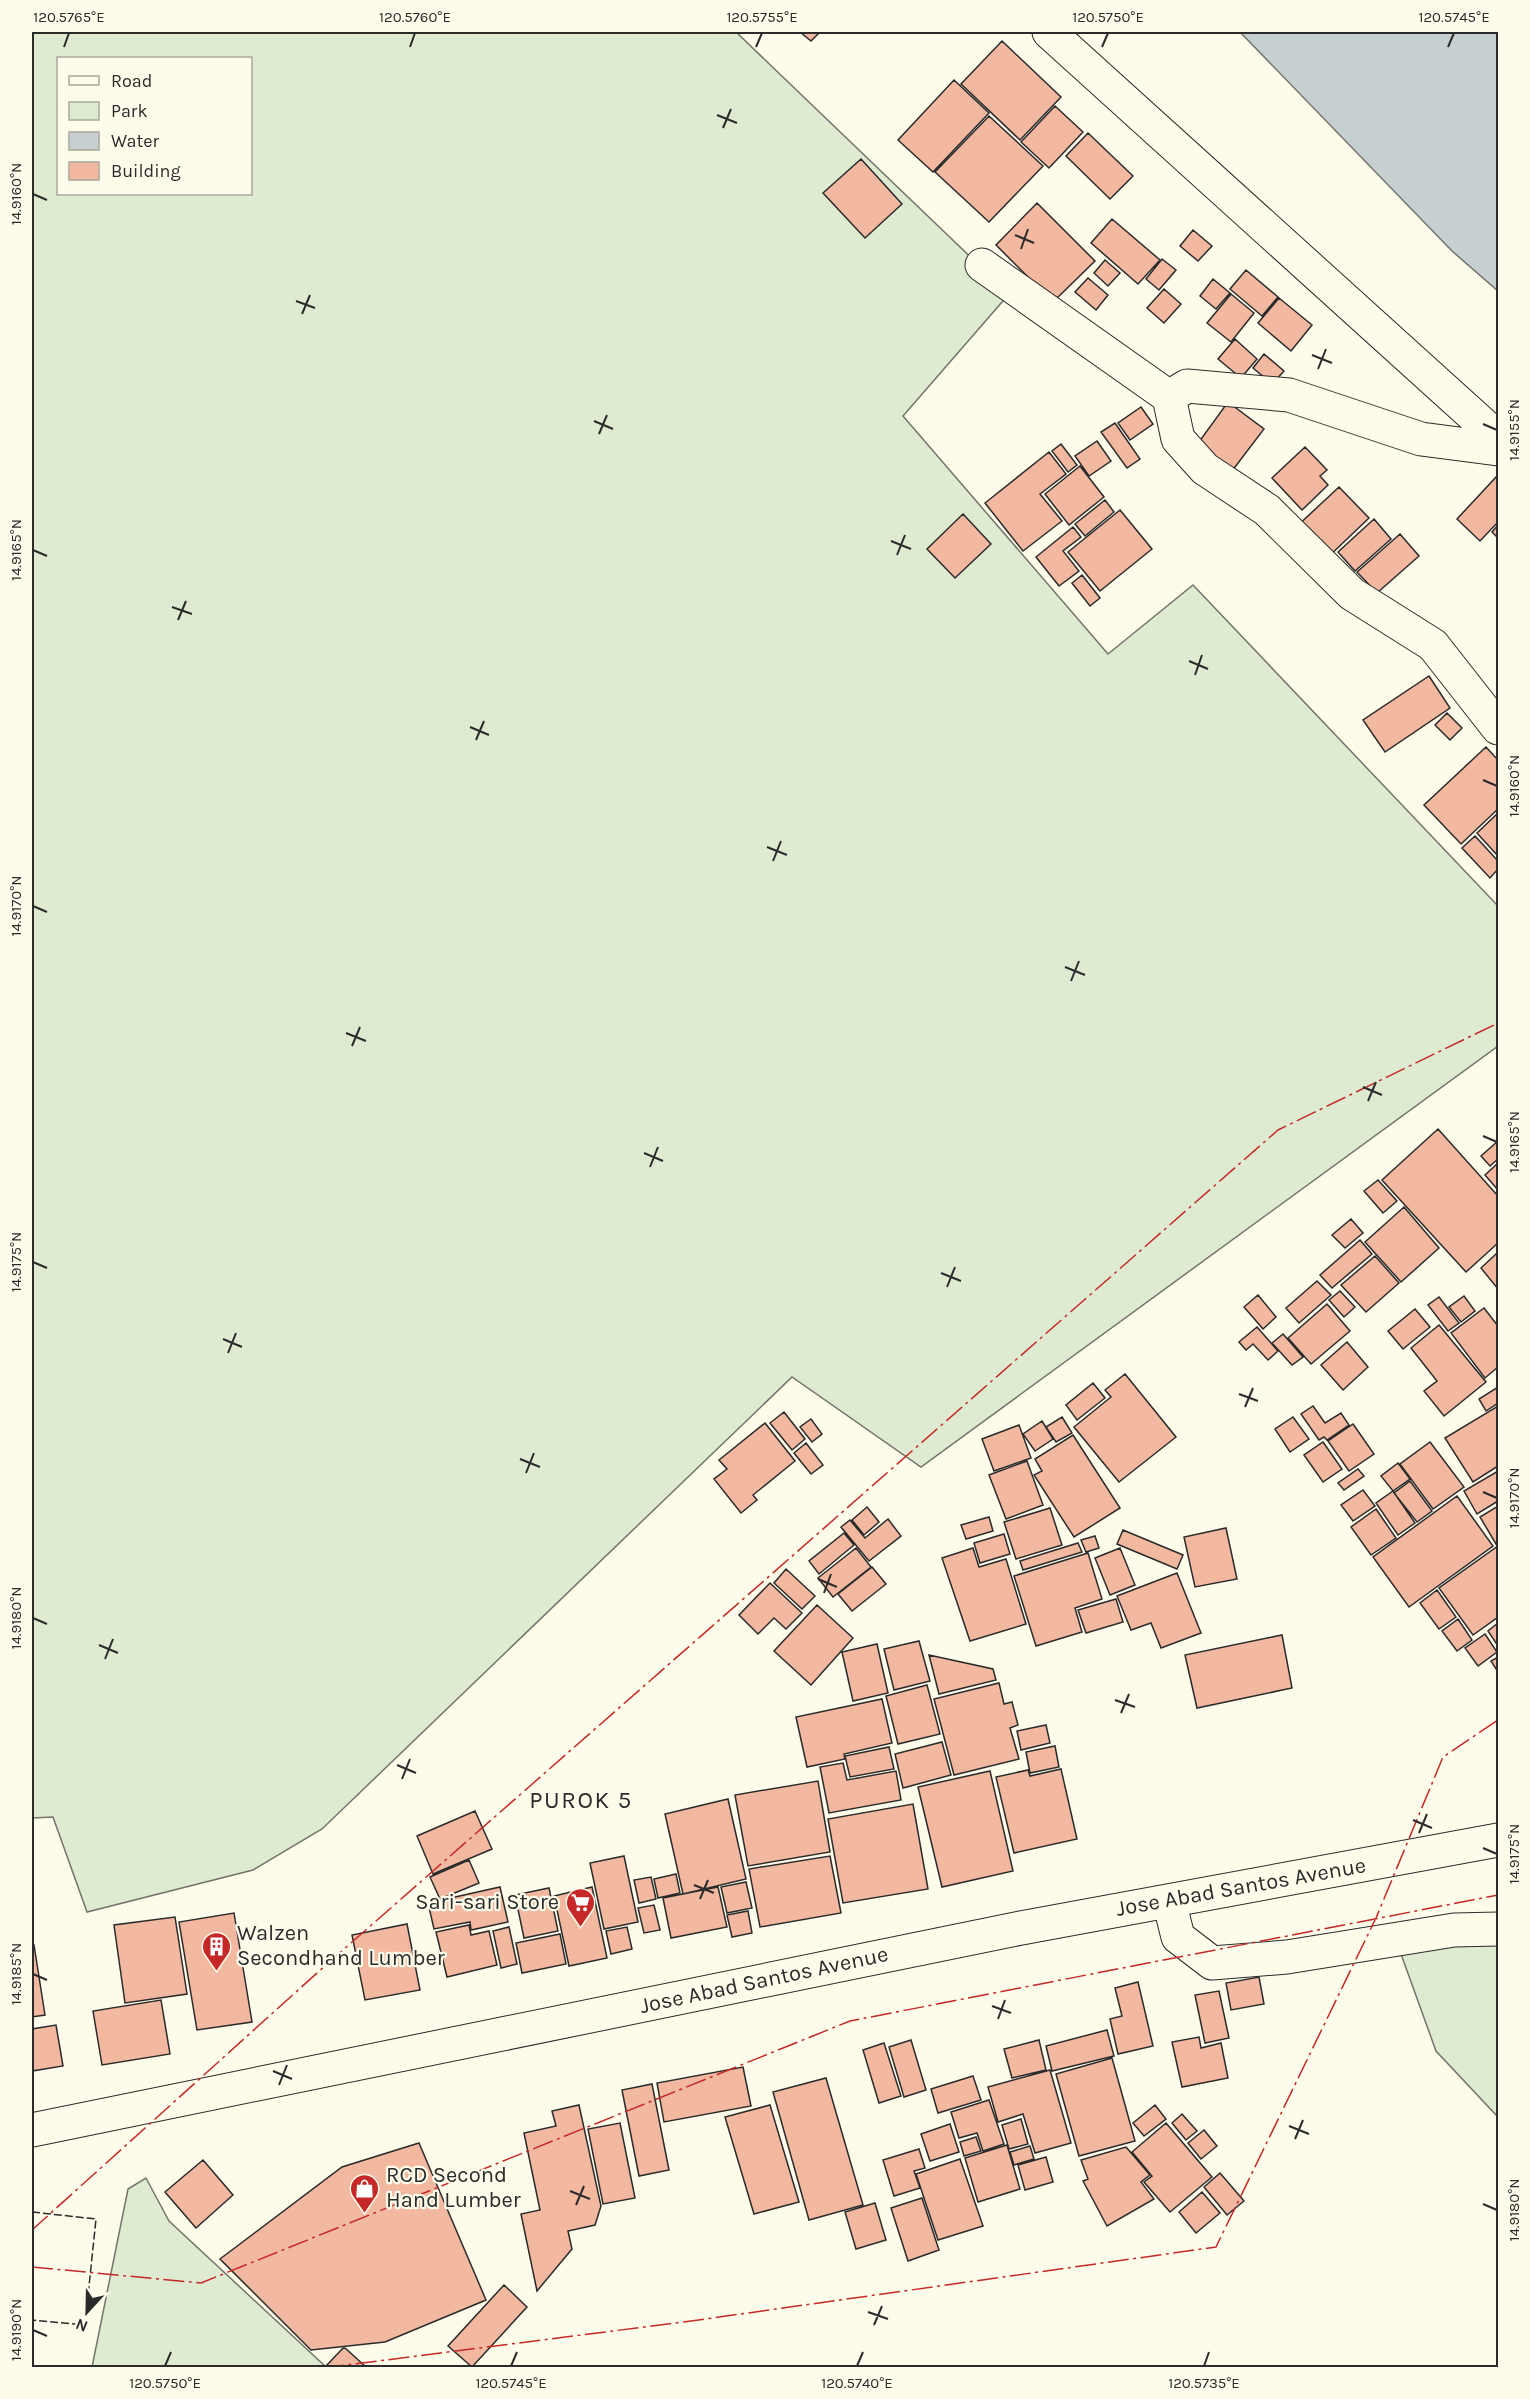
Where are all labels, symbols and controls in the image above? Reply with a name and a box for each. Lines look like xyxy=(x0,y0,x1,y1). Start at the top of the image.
text: 120.5765°E xyxy=(33,8,105,26)
text: 120.5760°E xyxy=(379,8,451,26)
text: 120.5755°E xyxy=(726,8,798,26)
text: 120.5750°E xyxy=(1072,8,1144,26)
text: 120.5745°E xyxy=(1418,8,1490,26)
legend xyxy=(57,57,252,195)
text: Road xyxy=(111,70,152,92)
text: Park xyxy=(111,100,148,122)
text: Water xyxy=(111,130,159,152)
text: Building xyxy=(111,160,181,182)
text: 14.9160°N xyxy=(7,163,25,225)
text: 14.9155°N xyxy=(1505,399,1523,461)
text: 14.9165°N xyxy=(7,519,25,581)
text: 14.9160°N xyxy=(1505,755,1523,817)
text: 14.9170°N xyxy=(7,876,25,936)
text: 14.9165°N xyxy=(1505,1111,1523,1173)
text: 14.9175°N xyxy=(7,1232,25,1292)
text: 14.9170°N xyxy=(1505,1468,1523,1528)
text: 14.9180°N xyxy=(7,1586,25,1650)
district label: PUROK 5 xyxy=(529,1786,633,1814)
text: 14.9175°N xyxy=(1505,1824,1523,1884)
street label: Jose Abad Santos Avenue xyxy=(1114,1852,1368,1922)
supermarket icon: Sari-sari Store xyxy=(564,1886,596,1928)
place label: Sari-sari Store xyxy=(415,1889,559,1915)
place label: Walzen Secondhand Lumber xyxy=(237,1920,445,1971)
building icon: Walzen Secondhand Lumber xyxy=(200,1930,232,1972)
street label: Jose Abad Santos Avenue xyxy=(637,1941,891,2019)
text: 14.9185°N xyxy=(7,1943,25,2005)
place label: RCD Second Hand Lumber xyxy=(386,2162,521,2213)
shop icon: RCD Second Hand Lumber xyxy=(349,2172,381,2214)
text: 14.9180°N xyxy=(1505,2178,1523,2242)
north arrow xyxy=(57,2282,117,2342)
text: 14.9190°N xyxy=(7,2299,25,2361)
text: N xyxy=(73,2314,90,2336)
text: 120.5750°E xyxy=(129,2374,201,2392)
text: 120.5745°E xyxy=(475,2374,547,2392)
text: 120.5740°E xyxy=(821,2374,893,2392)
text: 120.5735°E xyxy=(1168,2374,1240,2392)

